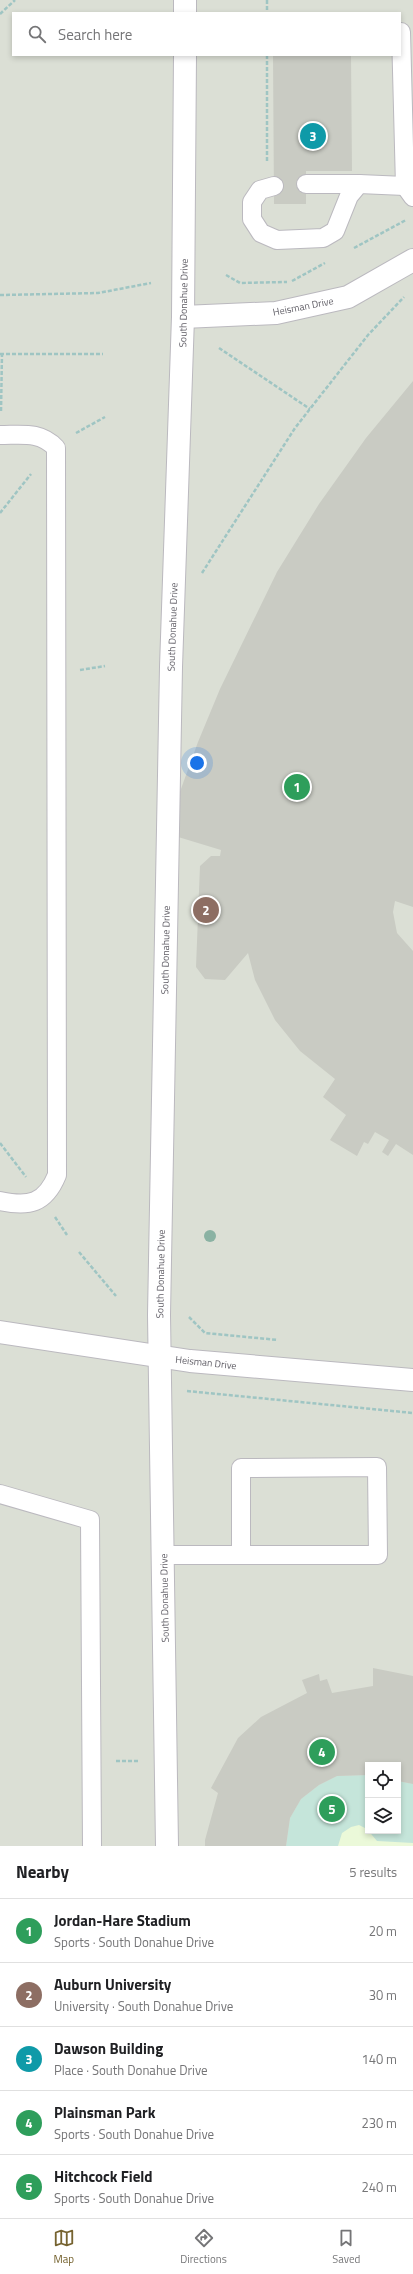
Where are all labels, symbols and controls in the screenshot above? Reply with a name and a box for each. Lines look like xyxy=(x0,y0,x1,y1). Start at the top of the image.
search box xyxy=(12,12,401,56)
icon: search xyxy=(26,23,48,45)
text: Search here xyxy=(58,23,132,46)
pin: 3 xyxy=(300,121,326,151)
street label: South Donahue Drive xyxy=(175,258,192,348)
street label: Heisman Drive xyxy=(272,293,335,320)
street label: South Donahue Drive xyxy=(163,582,182,672)
your location xyxy=(187,753,207,773)
pin: 1 xyxy=(284,772,310,802)
pin: 2 xyxy=(193,895,219,925)
street label: South Donahue Drive xyxy=(157,905,174,995)
street label: South Donahue Drive xyxy=(152,1229,169,1319)
street label: Heisman Drive xyxy=(175,1352,237,1373)
street label: South Donahue Drive xyxy=(156,1553,173,1643)
pin: 4 xyxy=(309,1737,335,1767)
map controls xyxy=(365,1762,401,1834)
button: locate xyxy=(365,1762,401,1798)
pin: 5 xyxy=(319,1794,345,1824)
button: layers xyxy=(365,1798,401,1834)
text: Nearby xyxy=(16,1859,69,1885)
text: 5 results xyxy=(349,1862,397,1882)
text: Jordan-Hare Stadium xyxy=(54,1909,191,1932)
text: 1 xyxy=(25,1921,33,1941)
text: 20 m xyxy=(369,1921,397,1941)
text: Sports · South Donahue Drive xyxy=(54,1932,214,1952)
text: Auburn University xyxy=(54,1973,171,1996)
text: 2 xyxy=(25,1985,33,2005)
text: 30 m xyxy=(369,1985,397,2005)
text: University · South Donahue Drive xyxy=(54,1996,233,2016)
text: Dawson Building xyxy=(54,2037,163,2060)
text: 3 xyxy=(25,2049,33,2069)
text: 140 m xyxy=(361,2049,397,2069)
text: Place · South Donahue Drive xyxy=(54,2060,208,2080)
text: Plainsman Park xyxy=(54,2101,155,2124)
text: 4 xyxy=(25,2113,33,2133)
text: 230 m xyxy=(361,2113,397,2133)
text: Sports · South Donahue Drive xyxy=(54,2124,214,2144)
text: Hitchcock Field xyxy=(54,2165,153,2188)
text: 5 xyxy=(25,2177,33,2197)
text: 240 m xyxy=(361,2177,397,2197)
text: Sports · South Donahue Drive xyxy=(54,2188,214,2208)
tab: Map xyxy=(53,2227,75,2267)
tab: Directions xyxy=(180,2227,227,2267)
tab: Saved xyxy=(332,2227,360,2267)

